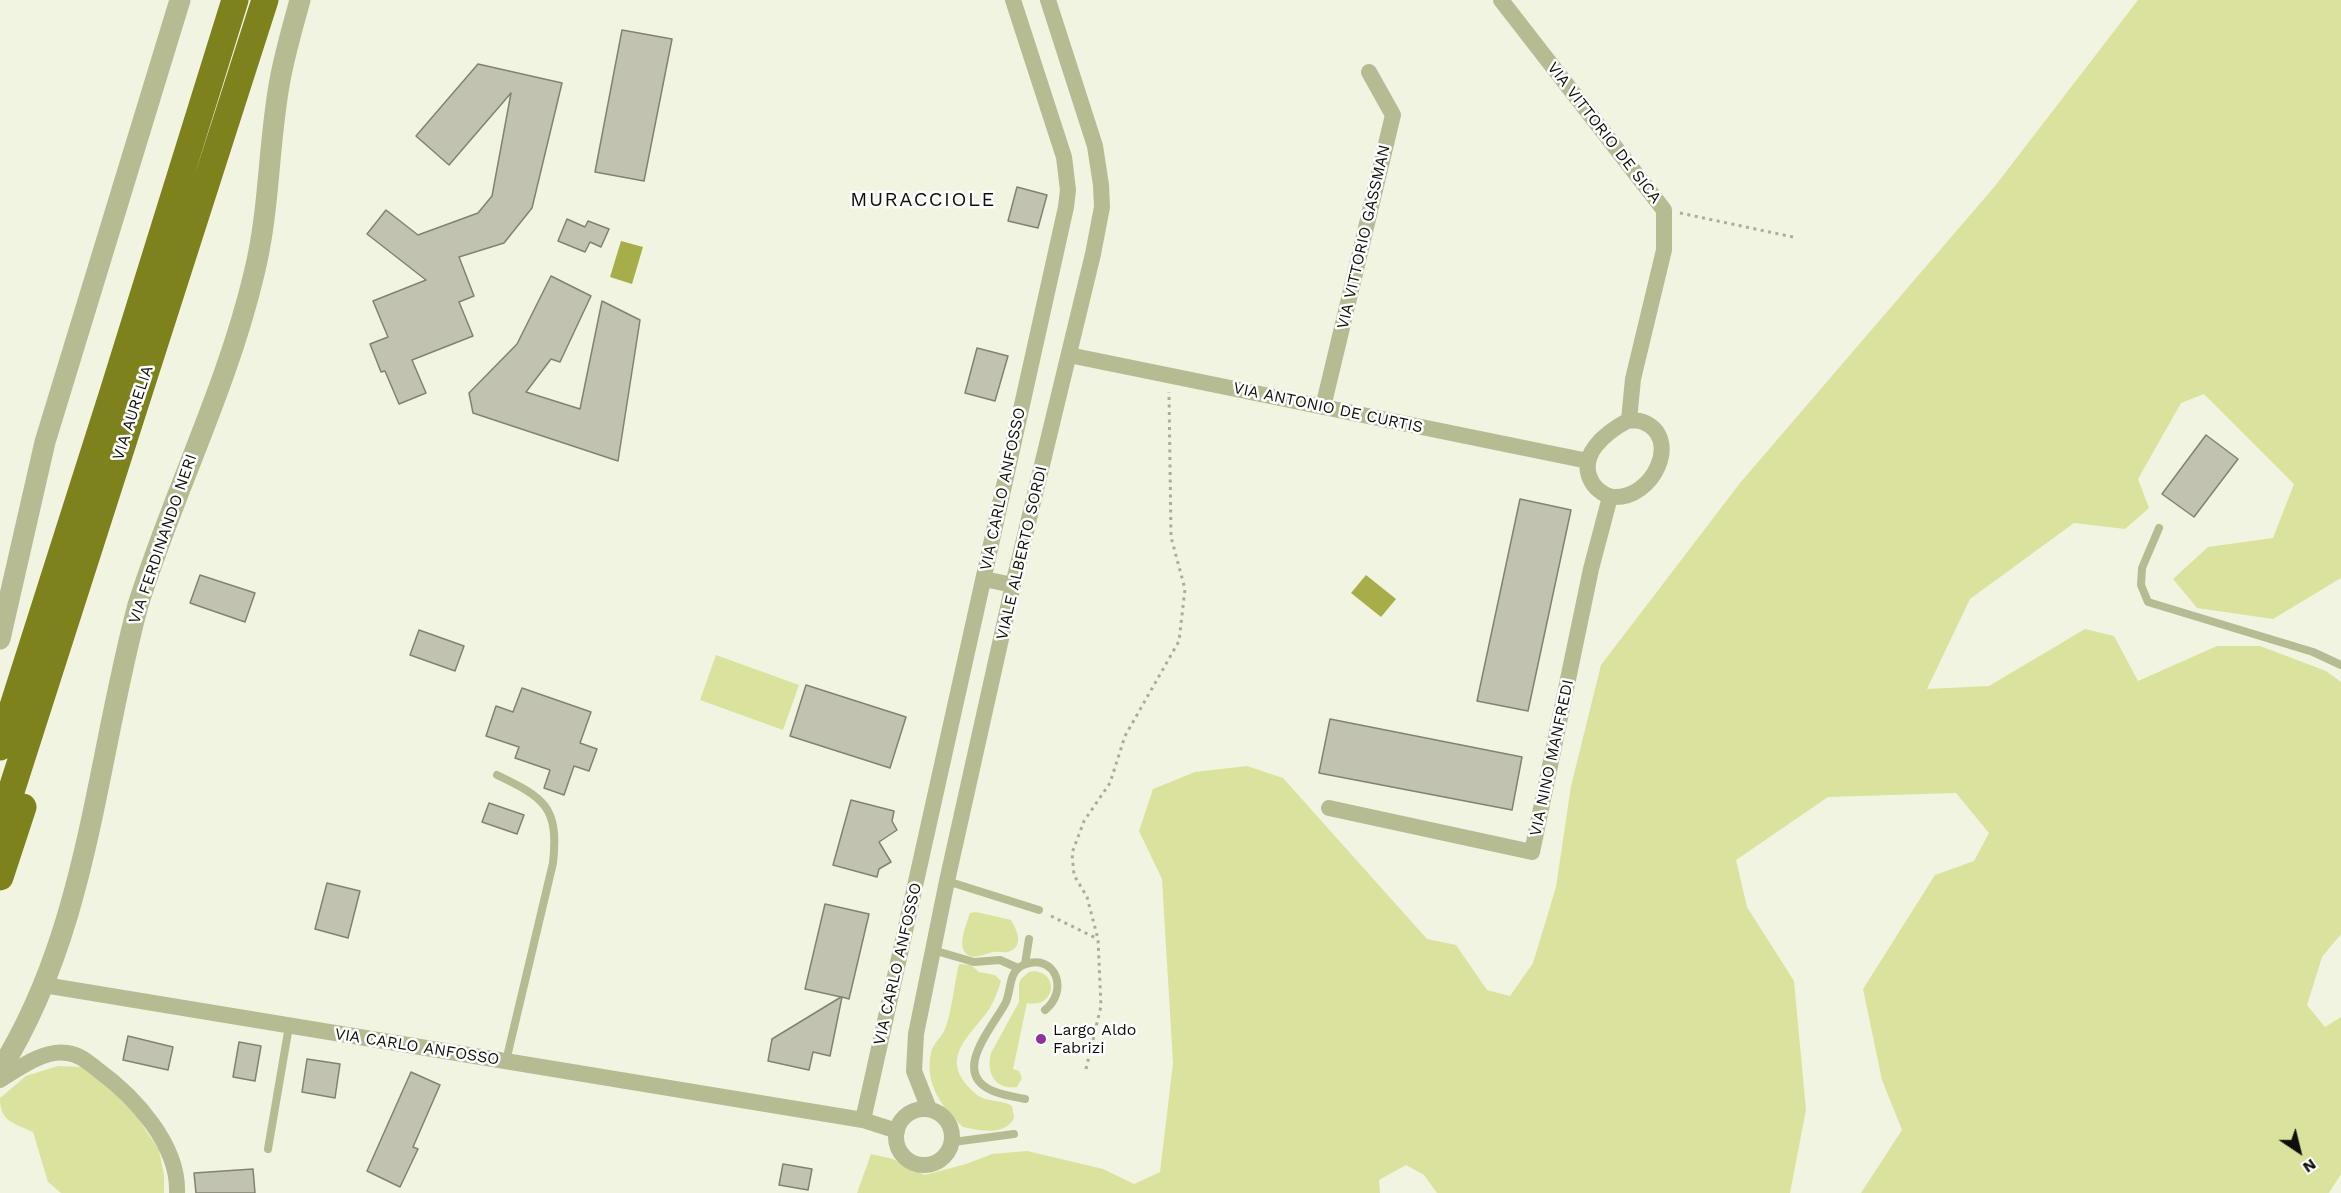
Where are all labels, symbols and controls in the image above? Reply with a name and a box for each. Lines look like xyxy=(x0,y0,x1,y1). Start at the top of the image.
street label: VIA VITTORIO DE SICA xyxy=(1543,59,1665,207)
street label: VIA VITTORIO GASSMAN xyxy=(1333,143,1395,331)
district label: MURACCIOLE xyxy=(850,188,996,212)
street label: VIA AURELIA xyxy=(109,363,157,463)
street label: VIA ANTONIO DE CURTIS xyxy=(1232,379,1424,437)
street label: VIA CARLO ANFOSSO xyxy=(976,406,1030,572)
street label: VIA FERDINANDO NERI xyxy=(125,452,201,626)
street label: VIALE ALBERTO SORDI xyxy=(993,464,1051,642)
street label: VIA NINO MANFREDI xyxy=(1526,678,1578,838)
street label: VIA CARLO ANFOSSO xyxy=(870,881,926,1047)
place label: Largo Aldo Fabrizi xyxy=(1053,1020,1136,1058)
street label: VIA CARLO ANFOSSO xyxy=(333,1025,501,1069)
marker: Largo Aldo Fabrizi xyxy=(1034,1032,1048,1046)
north arrow xyxy=(2269,1121,2329,1181)
text: N xyxy=(2299,1155,2320,1177)

